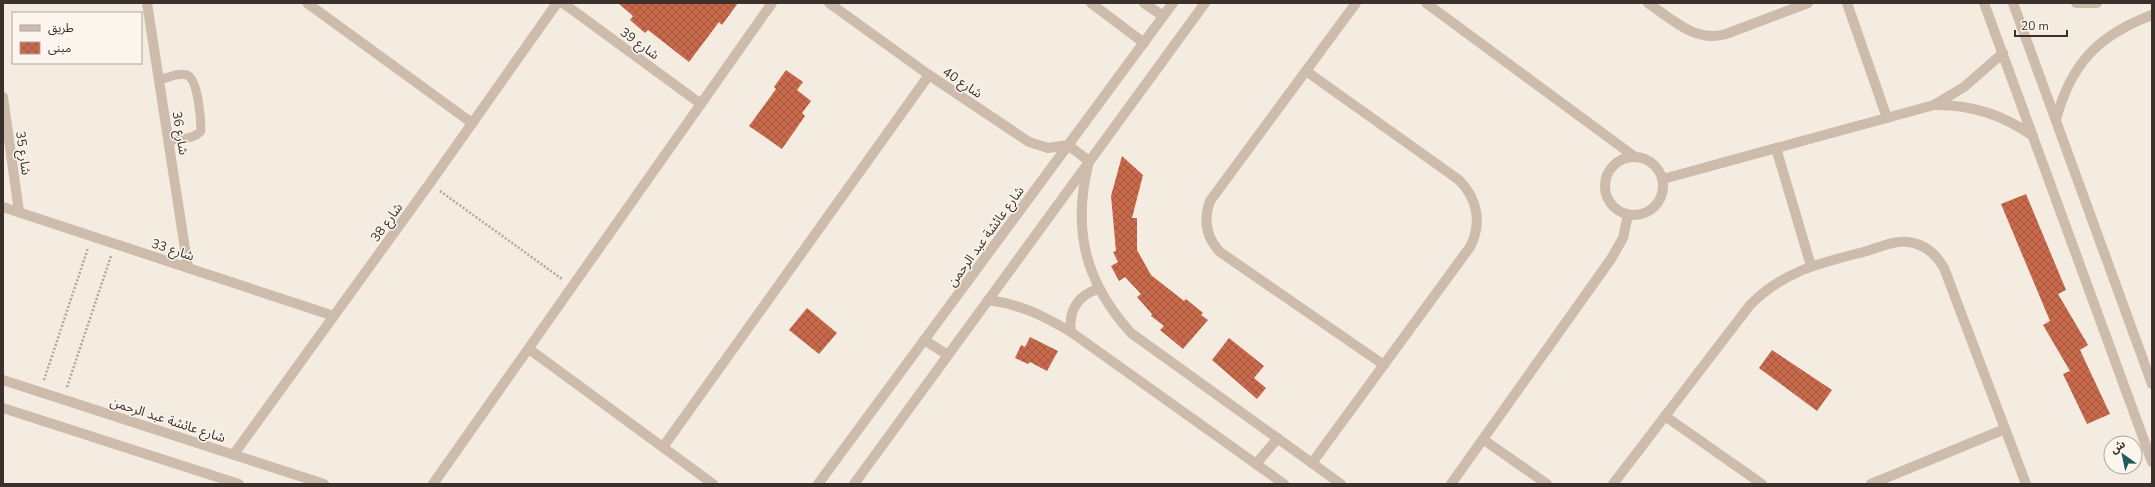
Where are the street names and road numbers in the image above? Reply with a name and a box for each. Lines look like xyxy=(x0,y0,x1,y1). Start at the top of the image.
street label: شارع 39 xyxy=(616,24,663,65)
street label: شارع 40 xyxy=(938,63,986,104)
street label: شارع 36 xyxy=(167,110,192,157)
street label: شارع 35 xyxy=(10,130,35,176)
street label: شارع عائشة عبد الرحمن xyxy=(943,183,1029,291)
street label: شارع 38 xyxy=(367,199,408,246)
street label: شارع 33 xyxy=(149,235,197,266)
street label: شارع عائشة عبد الرحمن xyxy=(107,393,228,448)

